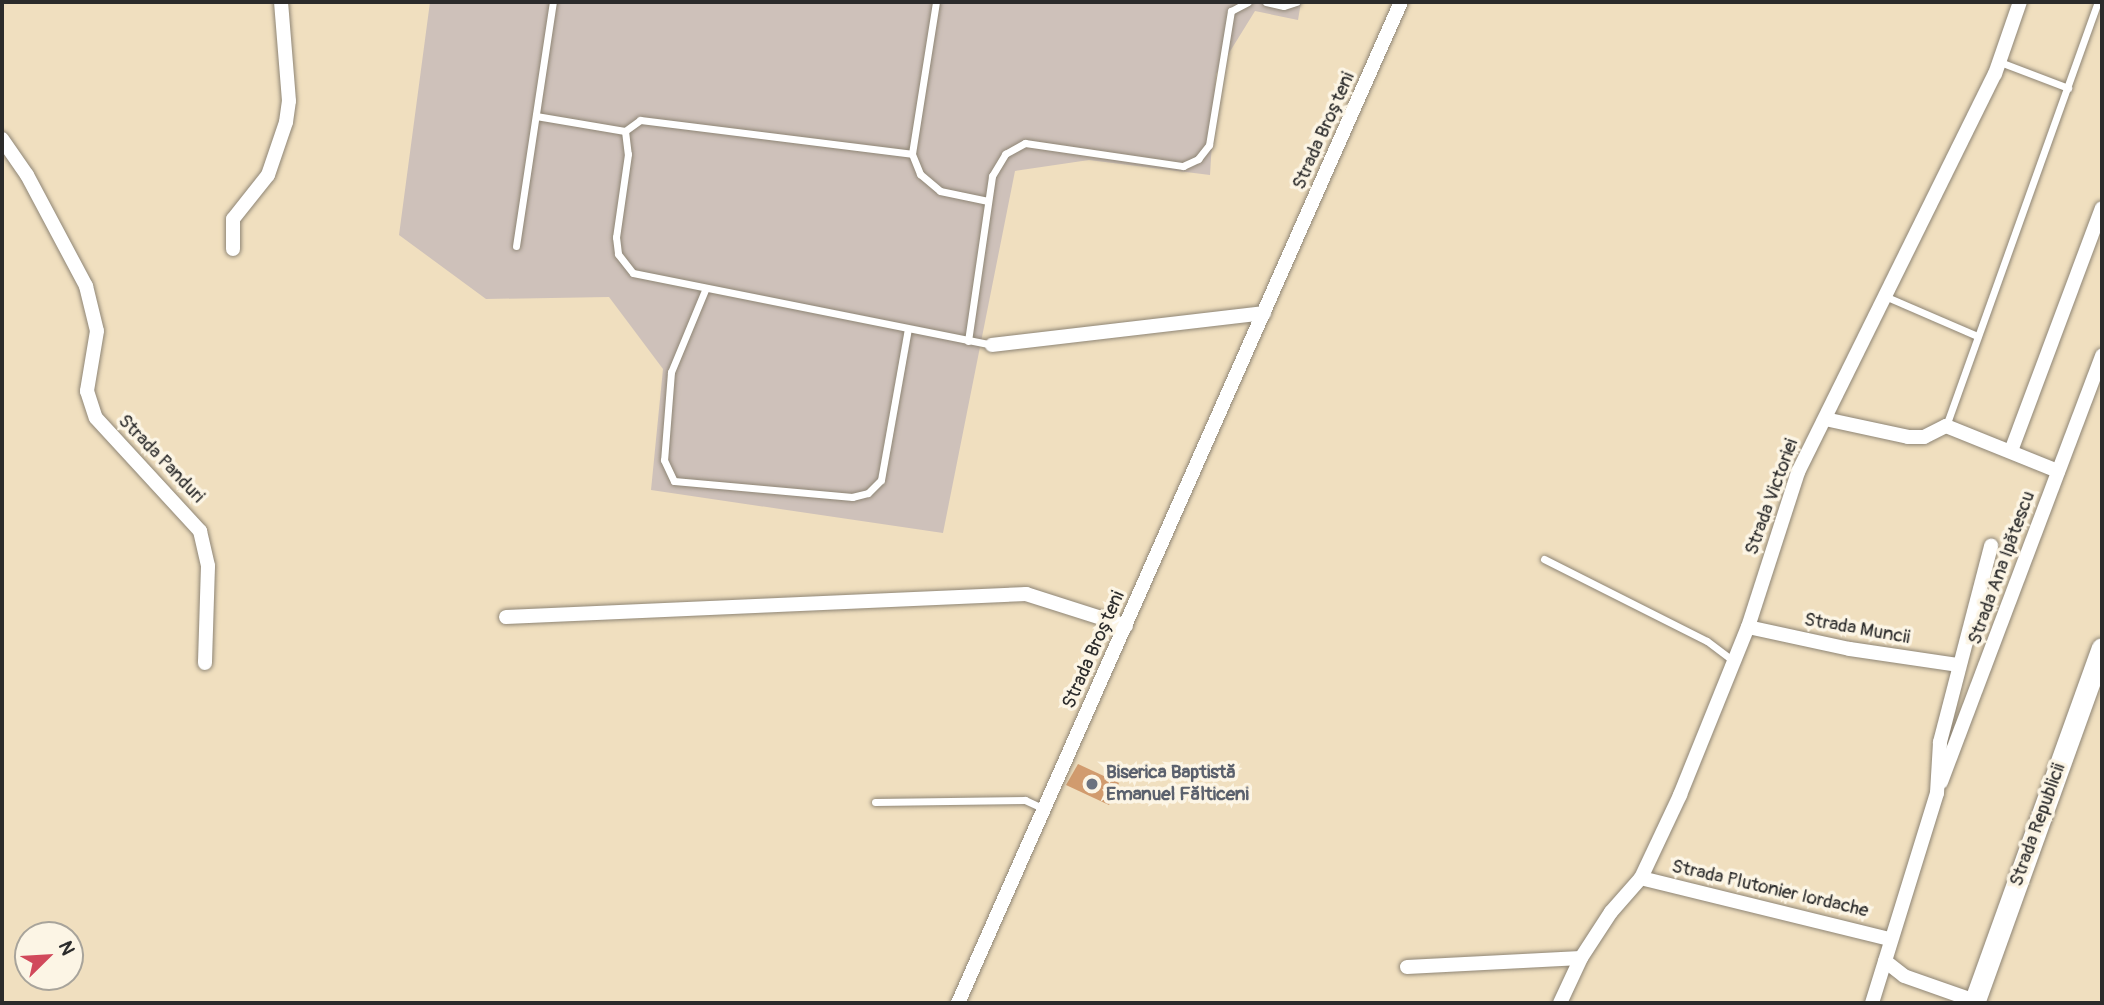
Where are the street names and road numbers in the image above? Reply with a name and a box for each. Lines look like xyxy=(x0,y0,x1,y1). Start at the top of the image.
street label: Strada Broșteni xyxy=(1288,69,1360,193)
street label: Strada Panduri xyxy=(113,410,209,508)
street label: Strada Victoriei xyxy=(1740,436,1804,558)
street label: Strada Ana Ipătescu xyxy=(1964,488,2040,648)
street label: Strada Broșteni xyxy=(1058,588,1130,712)
street label: Strada Muncii xyxy=(1802,608,1912,650)
street label: Strada Republicii xyxy=(2005,760,2071,890)
street label: Strada Plutonier Iordache xyxy=(1669,855,1871,923)

